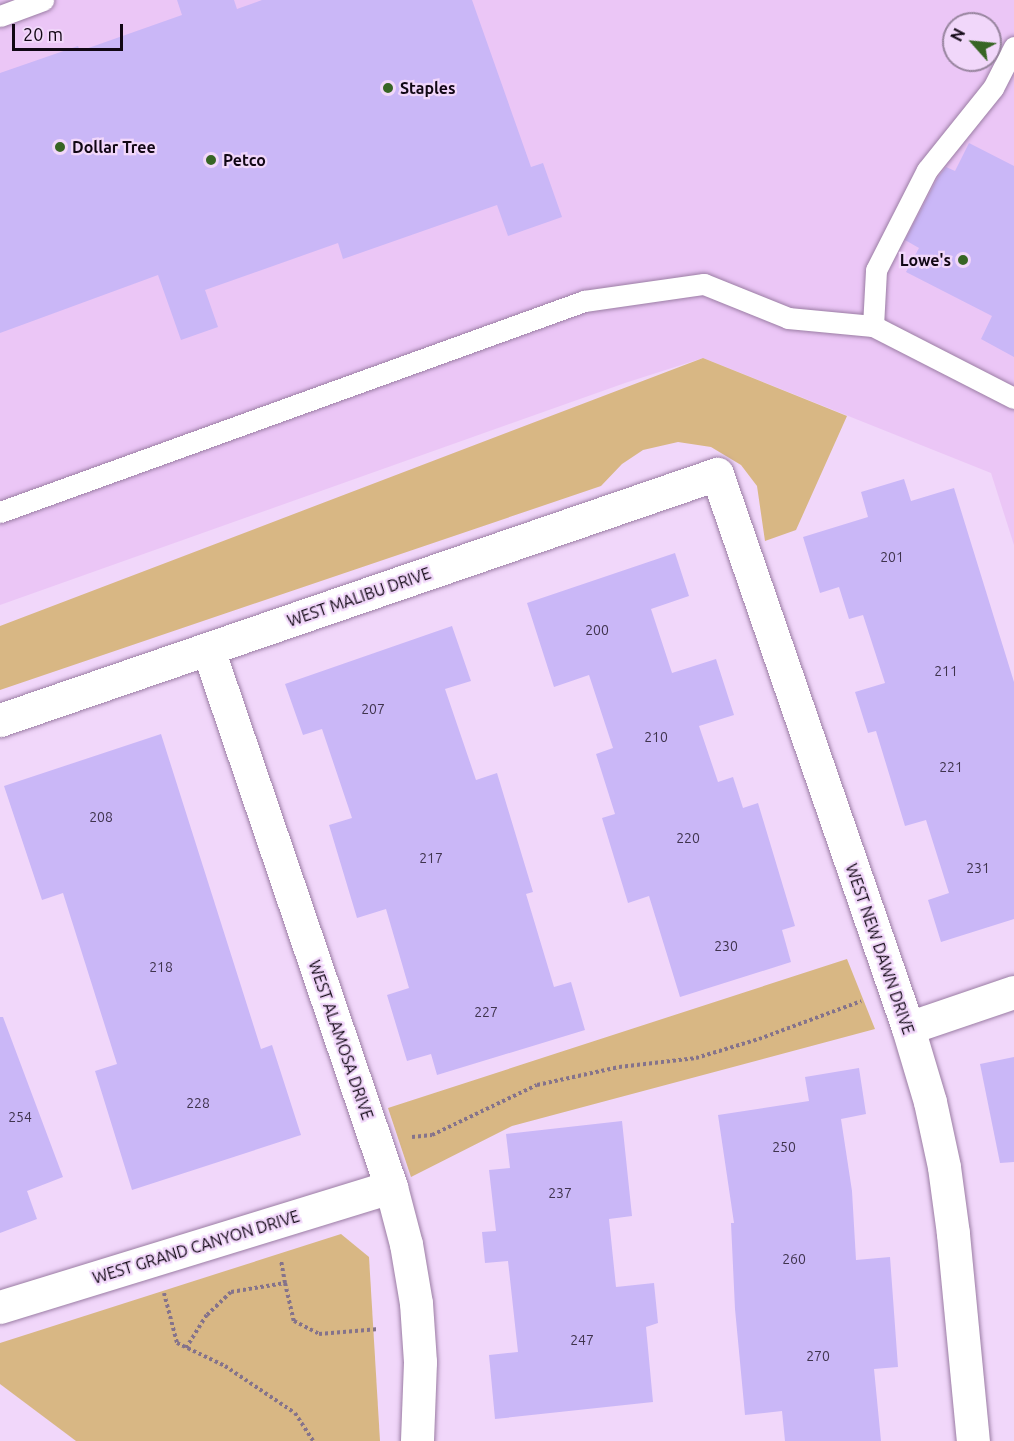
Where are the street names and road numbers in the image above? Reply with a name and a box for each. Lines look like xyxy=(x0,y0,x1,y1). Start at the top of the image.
street label: WEST MALIBU DRIVE xyxy=(285,563,433,631)
street label: WEST NEW DAWN DRIVE xyxy=(842,861,918,1037)
street label: WEST ALAMOSA DRIVE xyxy=(305,958,377,1122)
street label: WEST GRAND CANYON DRIVE xyxy=(90,1206,302,1288)

